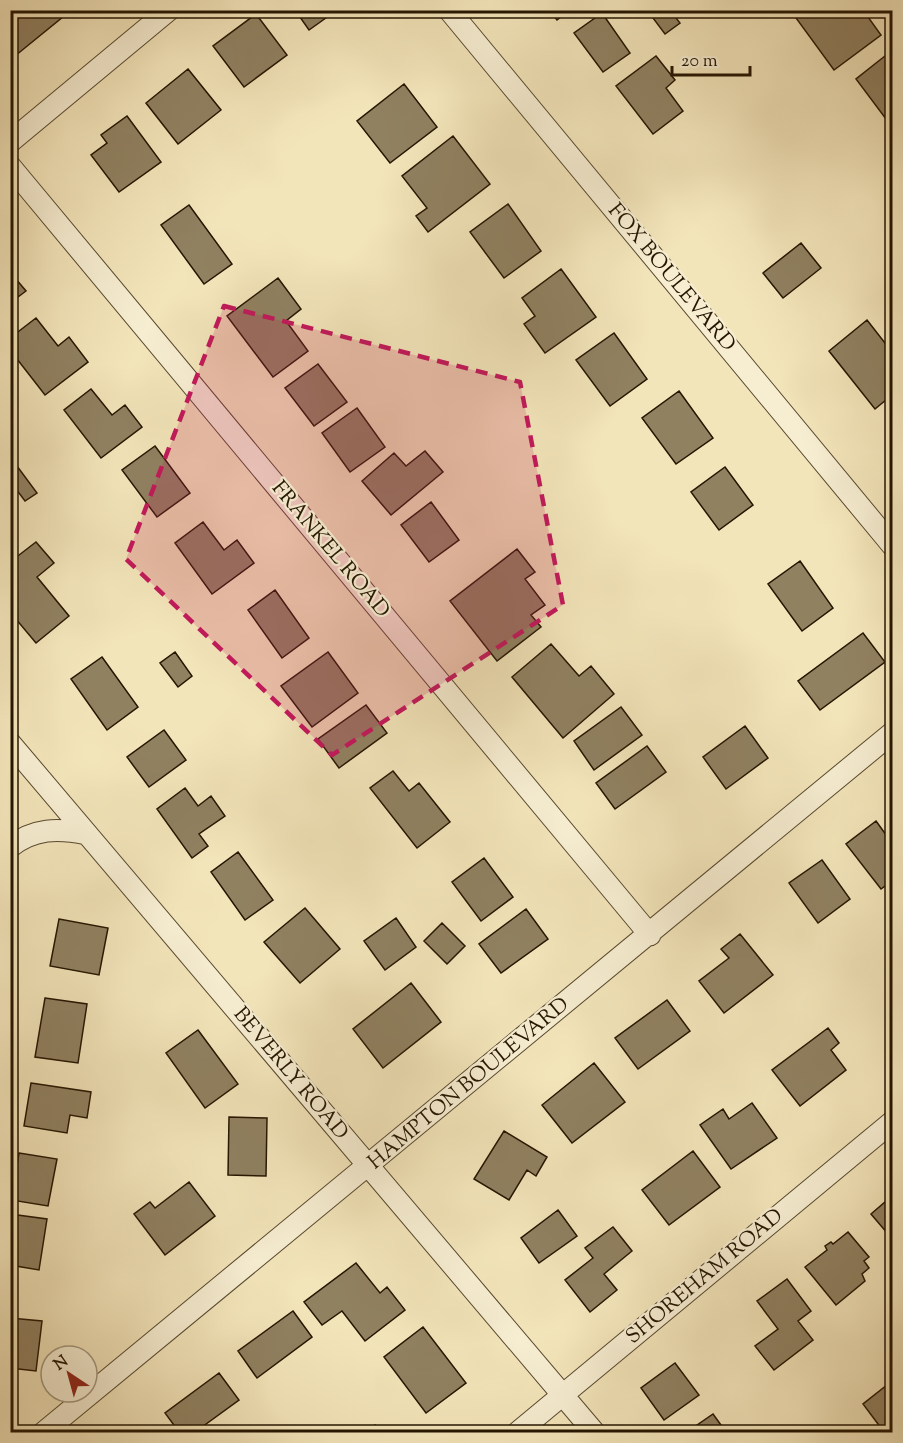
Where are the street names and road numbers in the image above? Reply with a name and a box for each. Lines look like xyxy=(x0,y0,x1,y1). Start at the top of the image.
street label: FOX BOULEVARD xyxy=(600,197,742,359)
street label: FRANKEL ROAD xyxy=(264,475,396,625)
street label: HAMPTON BOULEVARD xyxy=(362,991,576,1177)
street label: BEVERLY ROAD xyxy=(225,1001,355,1147)
street label: SHOREHAM ROAD xyxy=(620,1202,790,1352)

